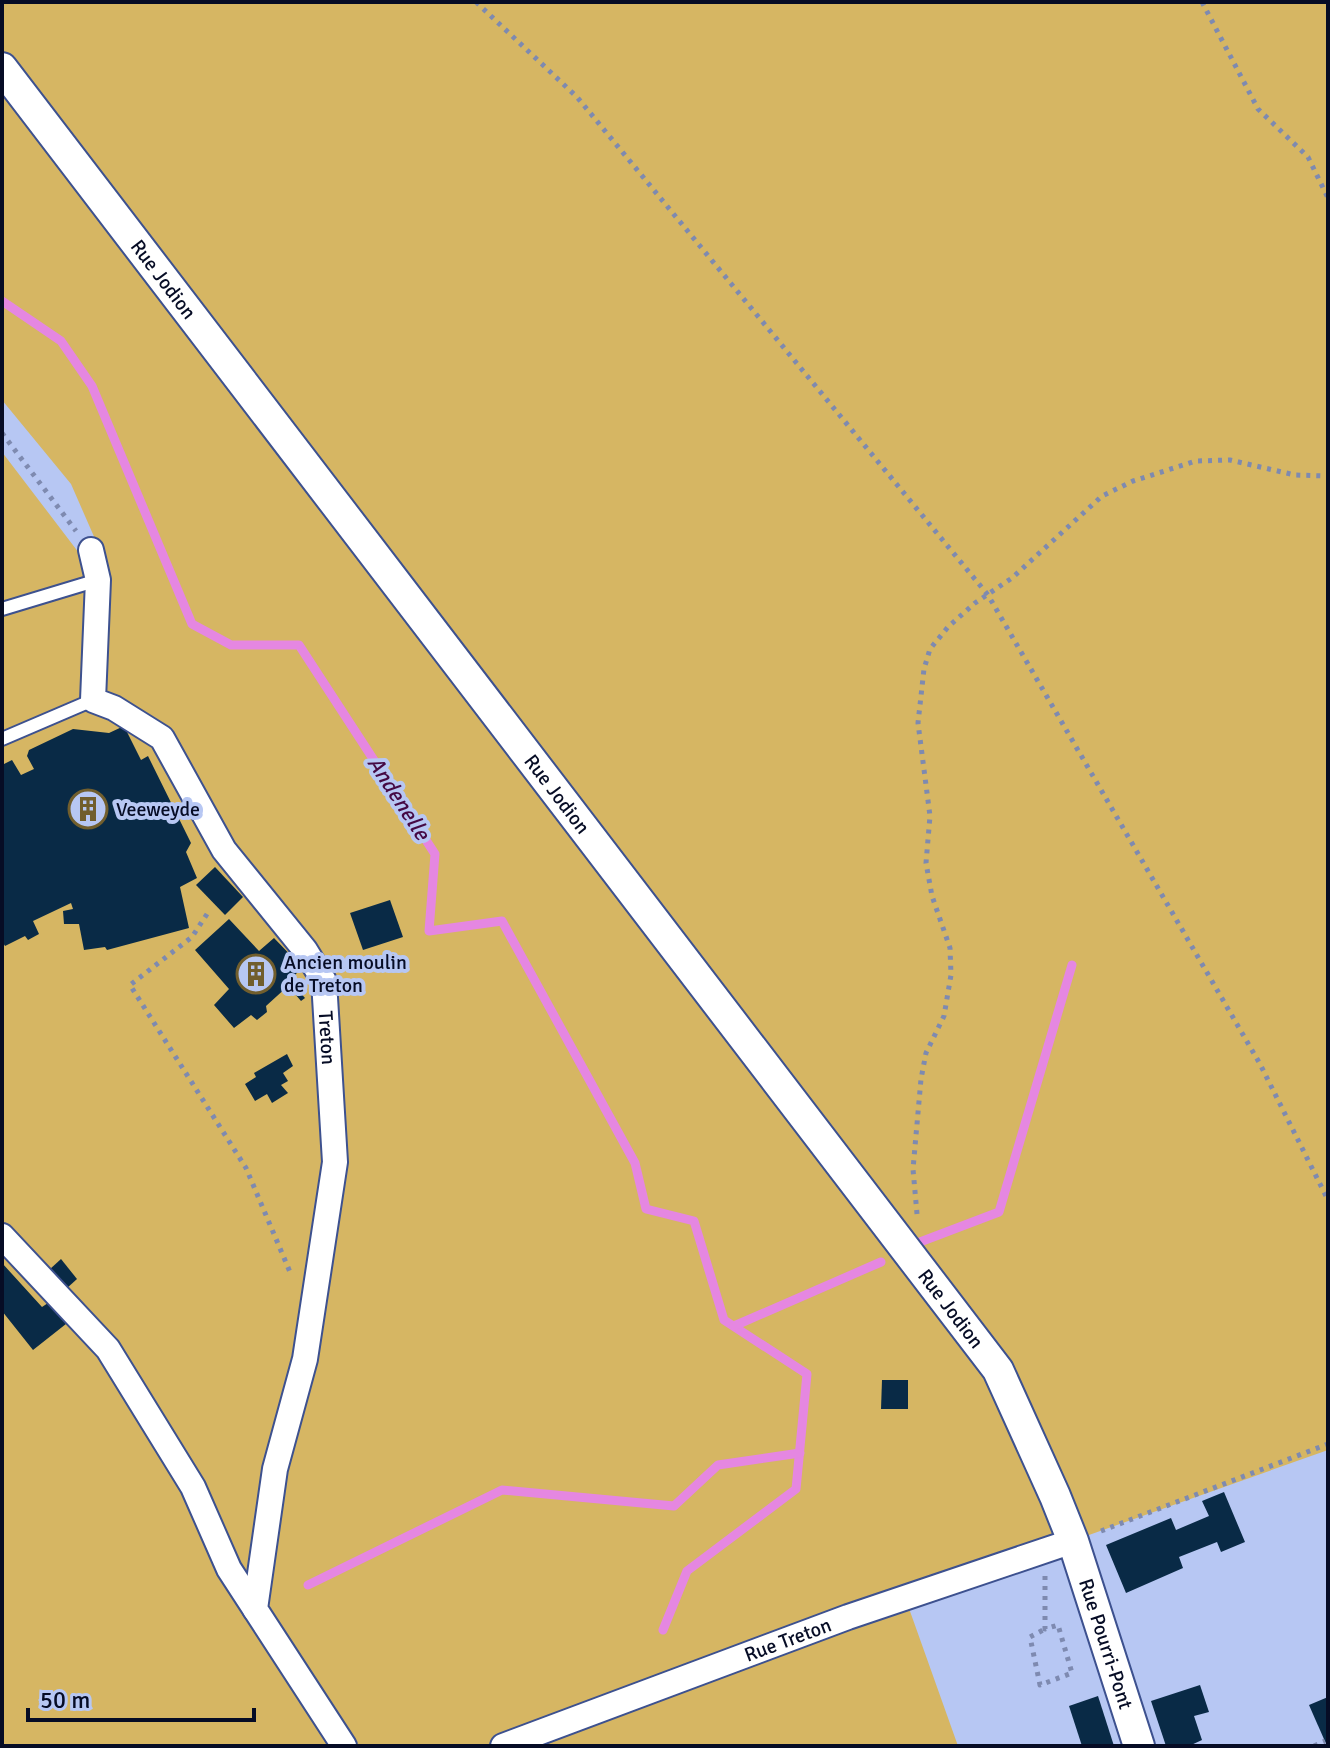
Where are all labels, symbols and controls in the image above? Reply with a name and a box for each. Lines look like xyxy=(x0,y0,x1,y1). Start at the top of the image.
street label: Rue Jodion xyxy=(125,235,202,324)
street label: Rue Jodion xyxy=(519,749,596,839)
water label: Andenelle xyxy=(362,751,437,846)
building icon: Veeweyde xyxy=(67,788,109,830)
place label: Veeweyde xyxy=(116,797,200,822)
place label: Ancien moulin de Treton xyxy=(284,950,407,998)
building icon: Ancien moulin de Treton xyxy=(235,953,277,995)
street label: Treton xyxy=(313,1010,342,1066)
street label: Rue Jodion xyxy=(913,1264,989,1353)
street label: Rue Pourri-Pont xyxy=(1073,1575,1139,1712)
street label: Rue Treton xyxy=(741,1612,835,1667)
scale bar xyxy=(28,1672,254,1722)
text: 50 m xyxy=(40,1685,90,1715)

